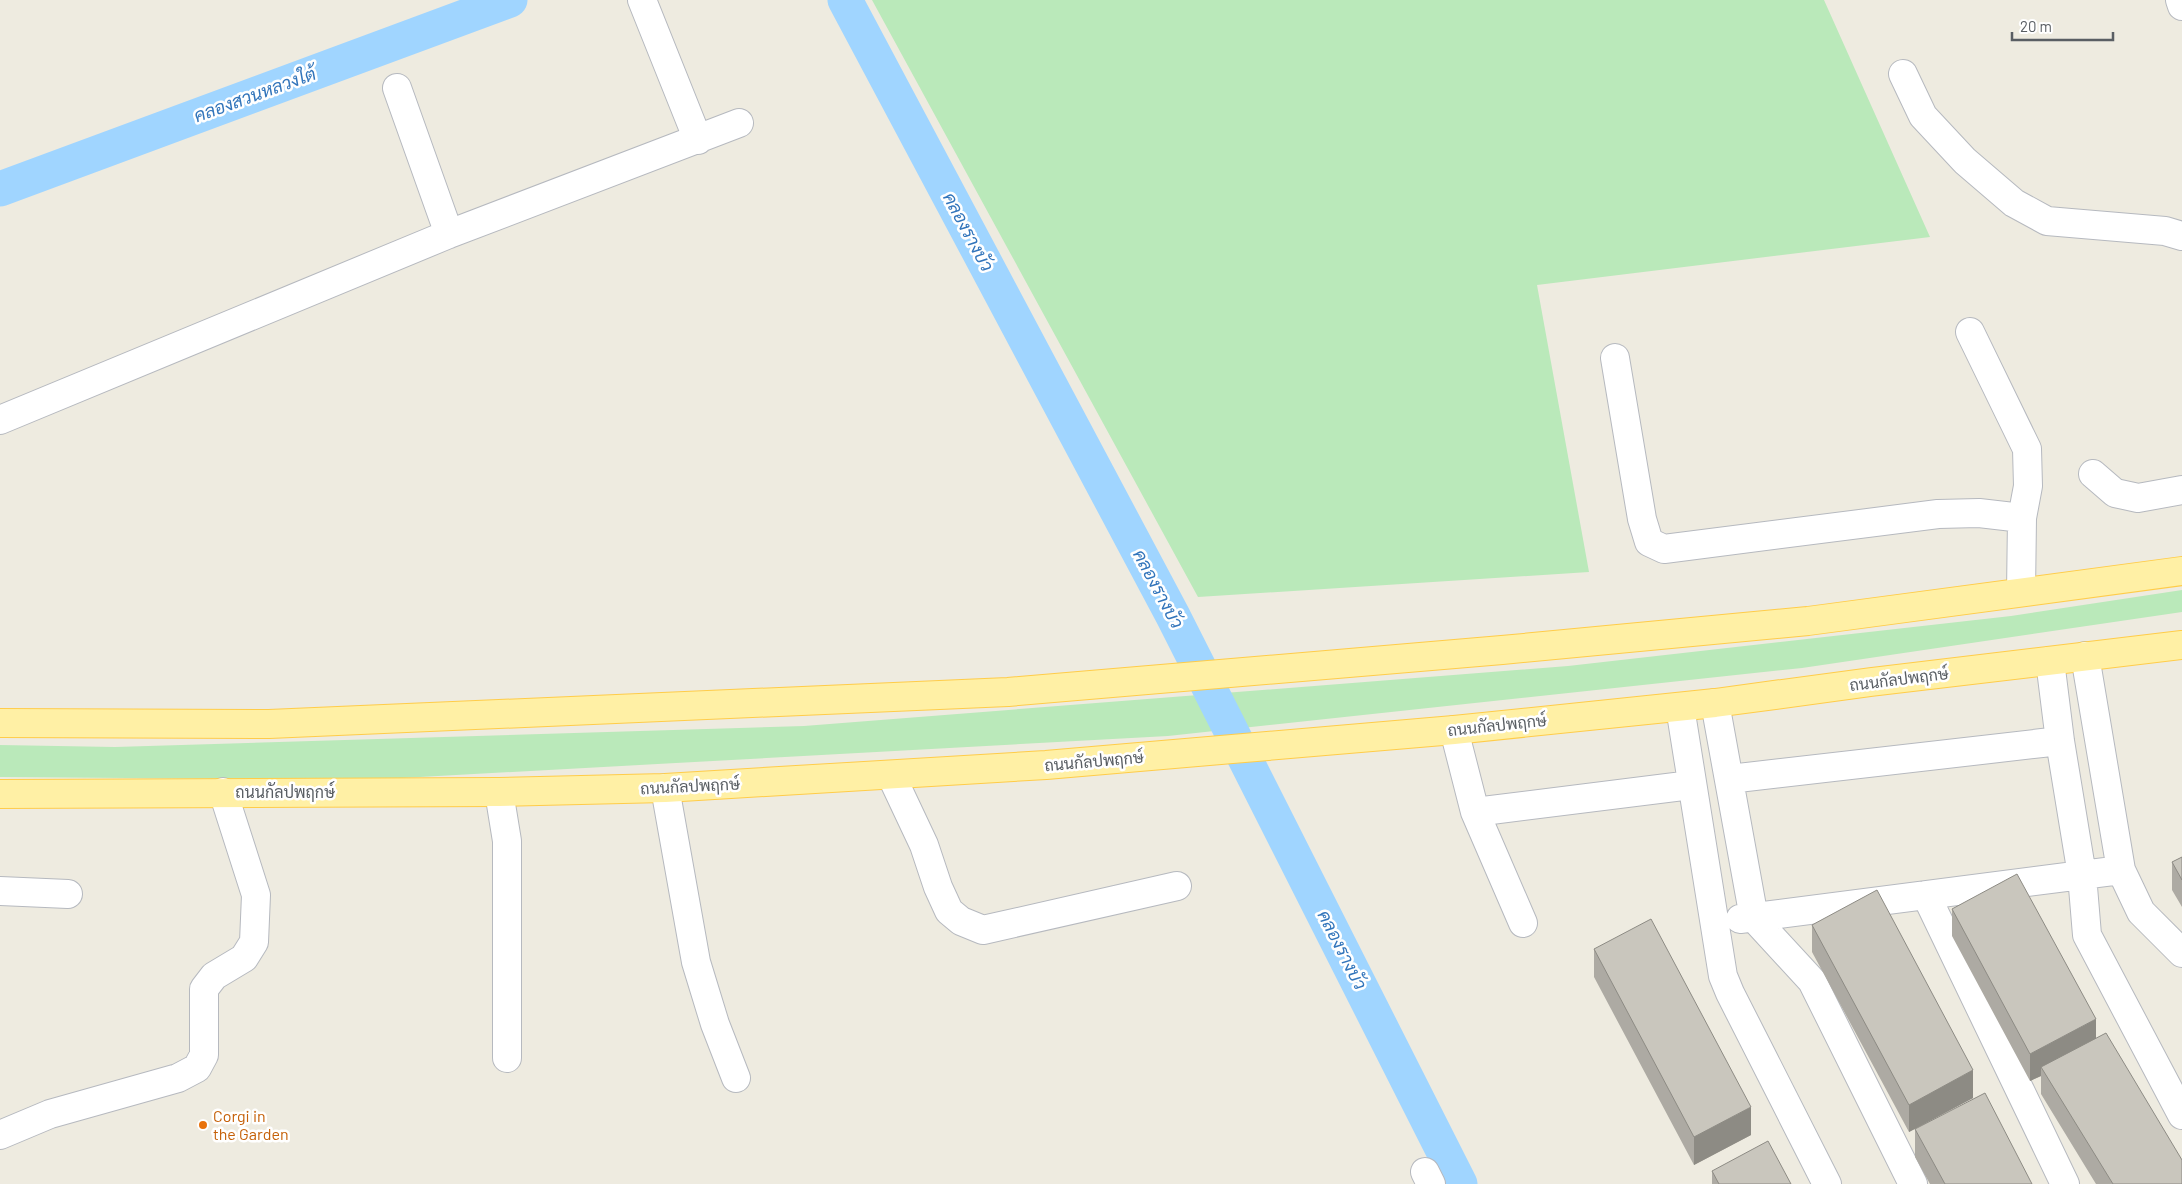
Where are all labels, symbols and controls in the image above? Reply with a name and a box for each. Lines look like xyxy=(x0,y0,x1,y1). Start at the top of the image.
scale bar xyxy=(2012,10,2113,42)
text: 20 m xyxy=(2020,17,2052,35)
water label: คลองสวนหลวงใต้ xyxy=(190,60,321,126)
water label: คลองรางบัว xyxy=(939,188,999,275)
water label: คลองรางบัว xyxy=(1129,545,1189,632)
street label: ถนนกัลปพฤกษ์ xyxy=(1848,661,1950,695)
street label: ถนนกัลปพฤกษ์ xyxy=(1446,708,1548,740)
street label: ถนนกัลปพฤกษ์ xyxy=(1043,745,1145,775)
street label: ถนนกัลปพฤกษ์ xyxy=(640,771,740,799)
street label: ถนนกัลปพฤกษ์ xyxy=(235,780,335,802)
water label: คลองรางบัว xyxy=(1313,906,1372,993)
place label: Corgi in the Garden xyxy=(213,1106,289,1143)
marker: Corgi in the Garden xyxy=(197,1119,209,1131)

